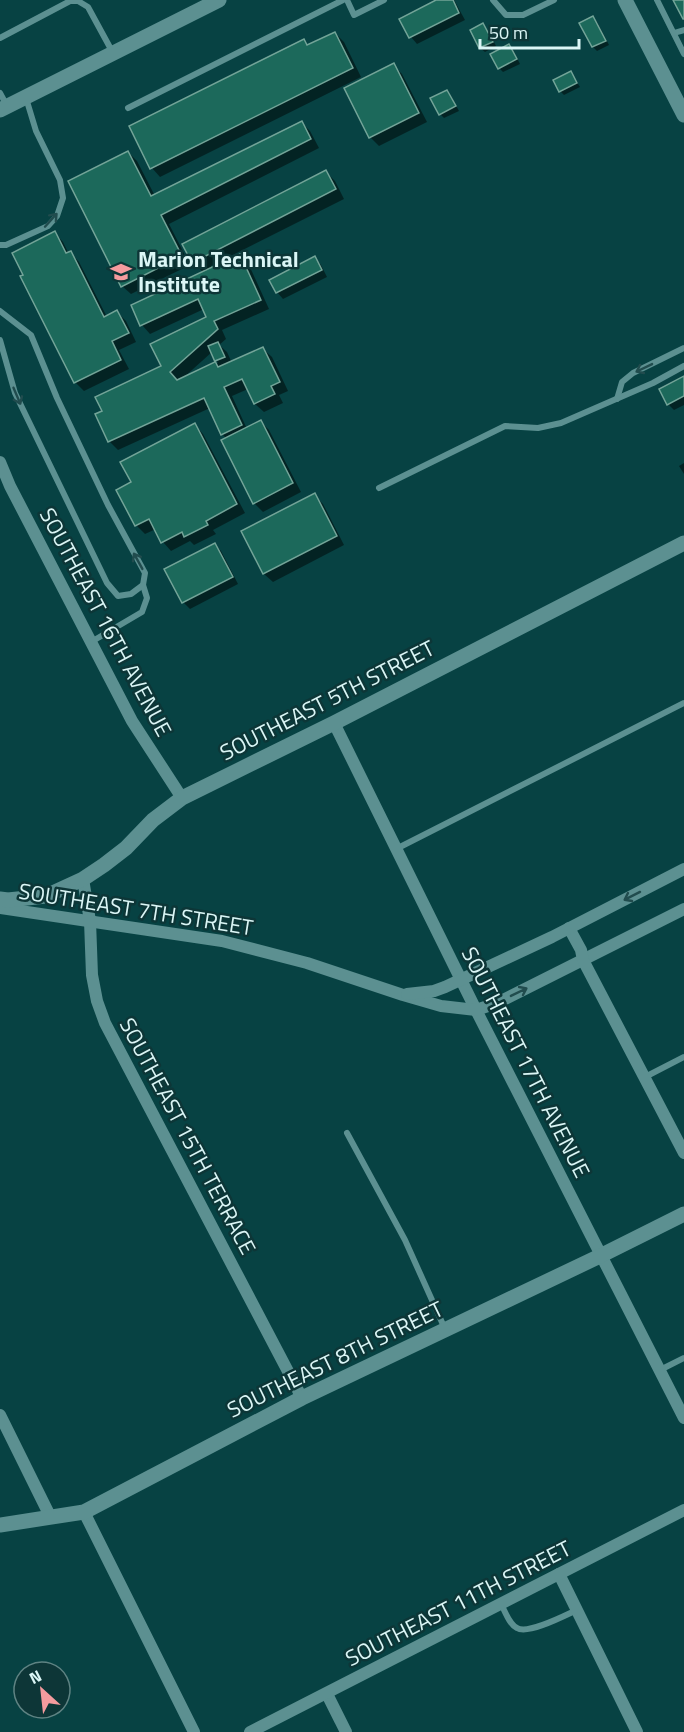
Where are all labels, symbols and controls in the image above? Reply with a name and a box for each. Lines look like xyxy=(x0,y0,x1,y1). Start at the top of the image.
scale bar xyxy=(480,12,579,50)
text: 50 m xyxy=(489,19,528,46)
one-way arrow xyxy=(44,213,58,228)
place label: Marion Technical Institute xyxy=(138,242,299,301)
school or university icon: Marion Technical Institute xyxy=(109,260,133,284)
one-way arrow xyxy=(635,362,653,374)
one-way arrow xyxy=(12,386,23,404)
street label: SOUTHEAST 16TH AVENUE xyxy=(31,501,181,743)
one-way arrow xyxy=(132,553,144,570)
street label: SOUTHEAST 5TH STREET xyxy=(214,631,441,769)
street label: SOUTHEAST 7TH STREET xyxy=(16,874,256,944)
one-way arrow xyxy=(624,890,641,902)
street label: SOUTHEAST 17TH AVENUE xyxy=(453,941,599,1183)
one-way arrow xyxy=(509,986,527,997)
street label: SOUTHEAST 15TH TERRACE xyxy=(111,1011,265,1261)
street label: SOUTHEAST 8TH STREET xyxy=(221,1292,449,1426)
street label: SOUTHEAST 11TH STREET xyxy=(339,1531,577,1675)
north arrow xyxy=(12,1660,72,1720)
text: N xyxy=(25,1663,46,1690)

